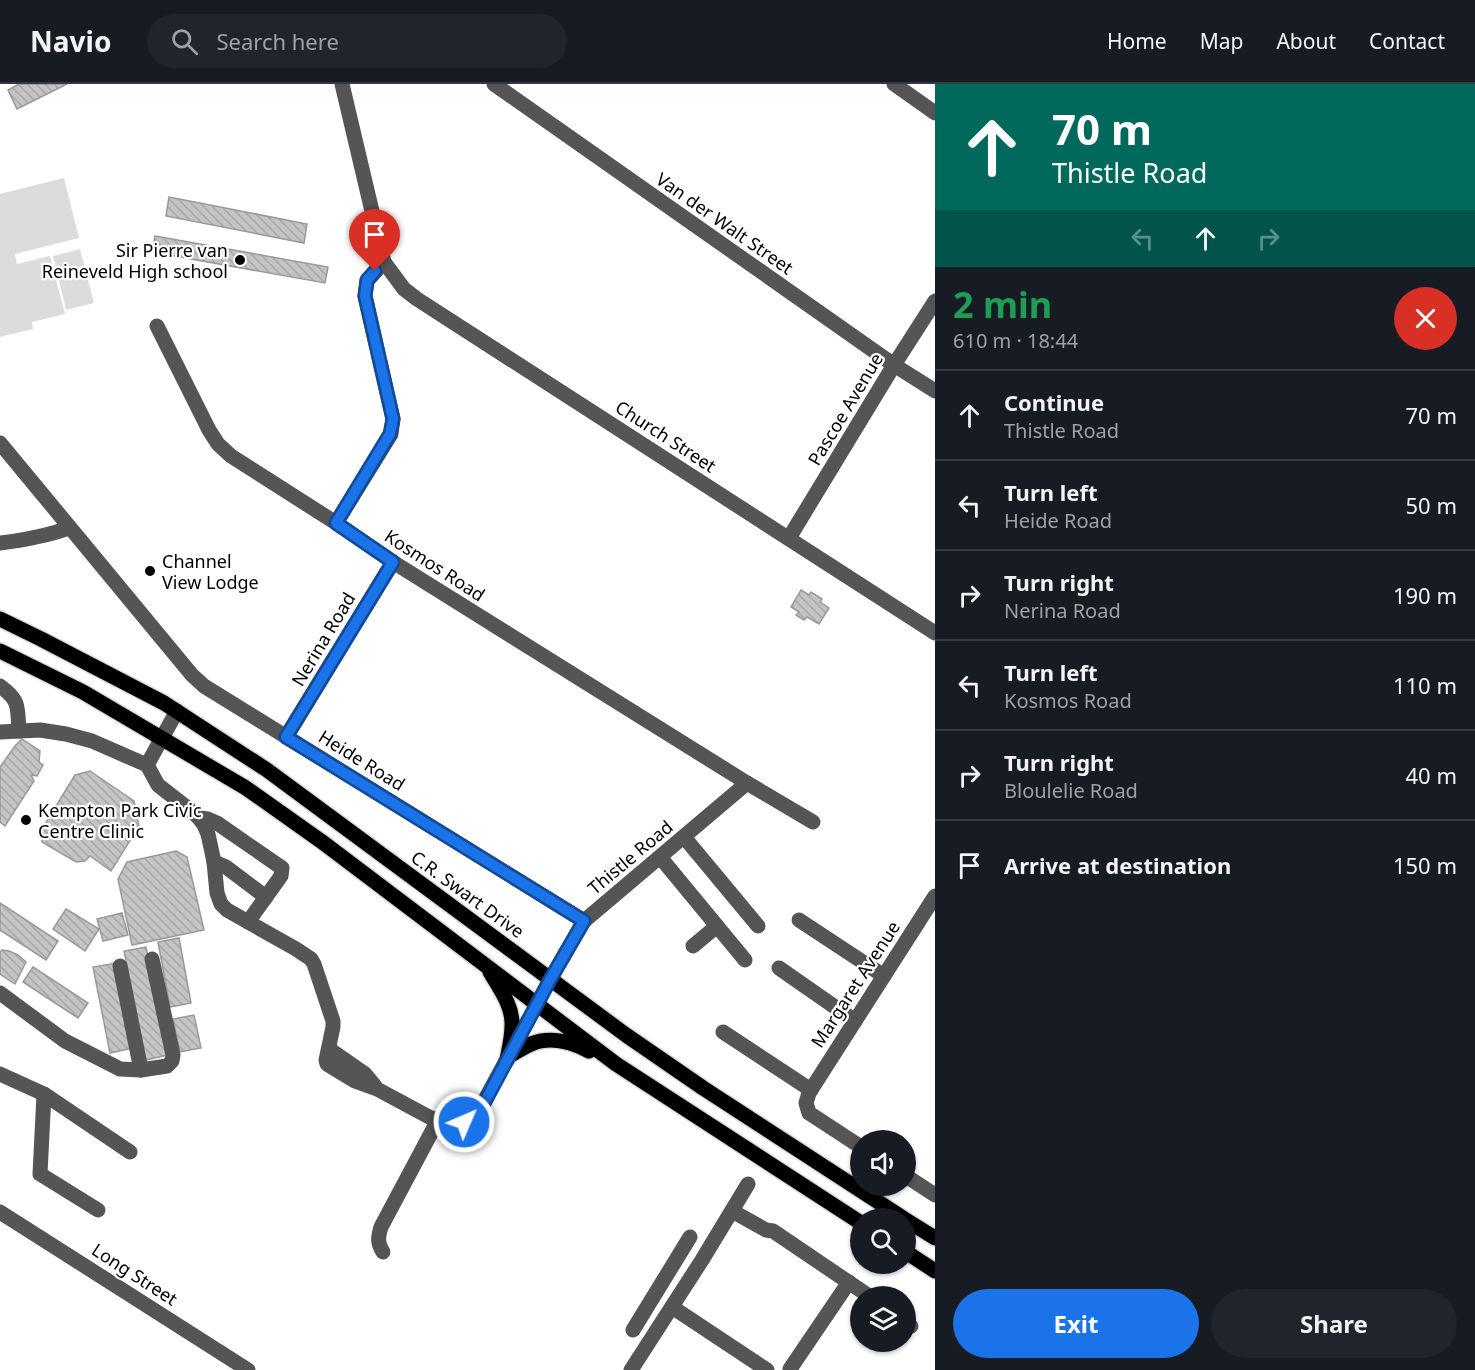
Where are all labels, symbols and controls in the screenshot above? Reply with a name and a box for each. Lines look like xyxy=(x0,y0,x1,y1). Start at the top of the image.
search box xyxy=(147,14,567,68)
text: Navio xyxy=(30,22,111,60)
icon: search xyxy=(168,25,201,58)
text: Search here xyxy=(216,26,339,56)
text: Home xyxy=(1107,27,1167,55)
text: Map xyxy=(1200,27,1243,55)
text: About xyxy=(1276,27,1336,55)
text: Contact xyxy=(1369,27,1445,55)
text: 70 m xyxy=(1052,100,1152,157)
icon: ahead xyxy=(953,108,1031,186)
text: Thistle Road xyxy=(1052,154,1207,191)
street label: Van der Walt Street xyxy=(652,167,799,280)
pin xyxy=(349,209,400,271)
icon: arrive xyxy=(358,218,391,251)
icon: left xyxy=(1126,222,1159,255)
icon: ahead xyxy=(1189,222,1222,255)
icon: right xyxy=(1252,222,1285,255)
place label: Sir Pierre van Reineveld High school xyxy=(42,238,228,283)
marker: Sir Pierre van Reineveld High school xyxy=(233,253,247,267)
text: 2 min xyxy=(953,280,1052,329)
button: close xyxy=(1394,287,1457,350)
text: 610 m · 18:44 xyxy=(953,327,1078,354)
street label: Pascoe Avenue xyxy=(802,348,888,470)
text: Continue xyxy=(1004,387,1104,417)
street label: Church Street xyxy=(611,395,721,478)
icon: ahead xyxy=(953,399,986,432)
text: 70 m xyxy=(1406,400,1457,430)
text: Thistle Road xyxy=(1004,417,1119,444)
text: Turn left xyxy=(1004,477,1098,507)
icon: left xyxy=(953,489,986,522)
text: 50 m xyxy=(1406,490,1457,520)
text: Heide Road xyxy=(1004,507,1112,534)
street label: Kosmos Road xyxy=(380,524,490,606)
place label: Channel View Lodge xyxy=(162,549,259,594)
marker: Channel View Lodge xyxy=(143,564,157,578)
text: Turn right xyxy=(1004,567,1114,597)
icon: right xyxy=(953,579,986,612)
text: 190 m xyxy=(1393,580,1457,610)
street label: Nerina Road xyxy=(286,588,360,690)
text: Nerina Road xyxy=(1004,597,1121,624)
text: Turn left xyxy=(1004,657,1098,687)
icon: left xyxy=(953,669,986,702)
text: 110 m xyxy=(1393,670,1457,700)
text: Kosmos Road xyxy=(1004,687,1132,714)
street label: Heide Road xyxy=(314,724,410,796)
text: Turn right xyxy=(1004,747,1114,777)
icon: right xyxy=(953,759,986,792)
text: 40 m xyxy=(1406,760,1457,790)
text: Bloulelie Road xyxy=(1004,777,1138,804)
place label: Kempton Park Civic Centre Clinic xyxy=(38,798,202,843)
marker: Kempton Park Civic Centre Clinic xyxy=(19,813,33,827)
street label: Thistle Road xyxy=(583,814,677,900)
street label: C.R. Swart Drive xyxy=(407,845,529,943)
icon: arrive xyxy=(953,849,986,882)
text: Arrive at destination xyxy=(1004,850,1231,880)
text: 150 m xyxy=(1393,850,1457,880)
street label: Margaret Avenue xyxy=(805,916,905,1052)
position arrow xyxy=(432,1090,496,1154)
map controls xyxy=(850,1130,916,1352)
button: sound xyxy=(850,1130,916,1196)
button: search xyxy=(850,1208,916,1274)
street label: Long Street xyxy=(88,1237,183,1311)
button: layers xyxy=(850,1286,916,1352)
button: Exit xyxy=(953,1289,1199,1358)
button: Share xyxy=(1211,1289,1457,1358)

